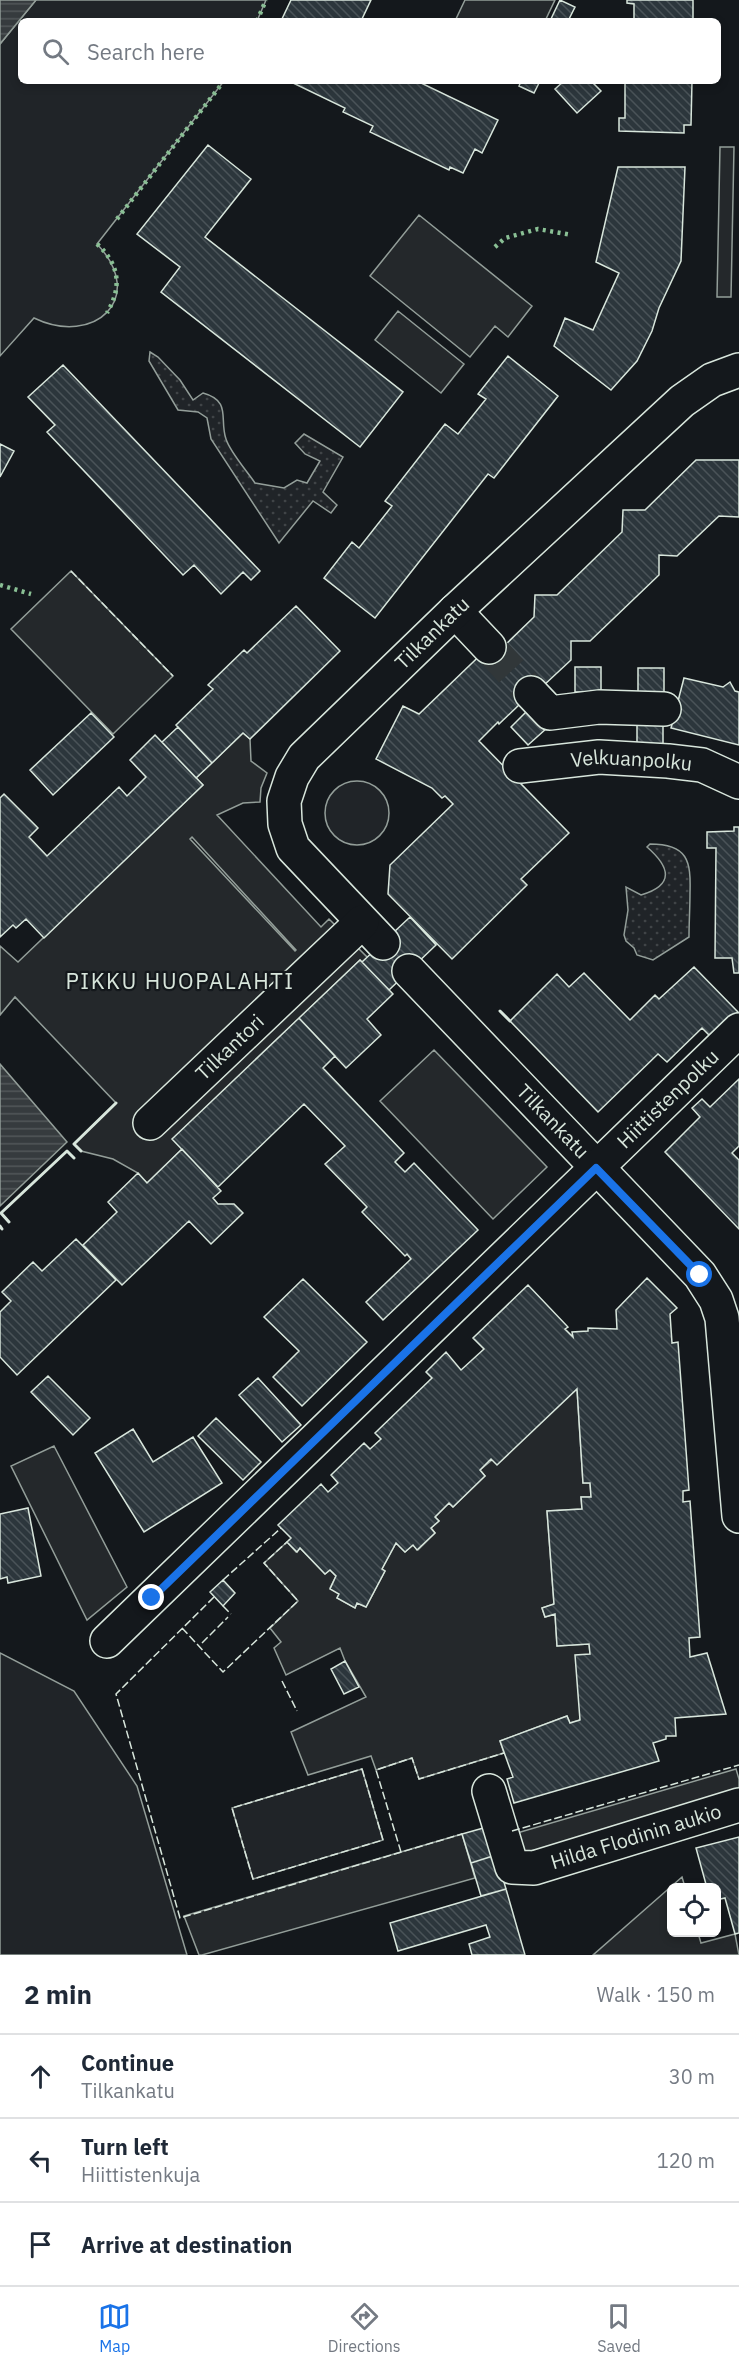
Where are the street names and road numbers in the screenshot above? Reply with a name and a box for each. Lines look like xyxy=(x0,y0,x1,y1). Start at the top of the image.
street label: Tilkankatu xyxy=(389,590,475,675)
street label: Velkuanpolku xyxy=(569,743,694,777)
street label: Tilkantori xyxy=(189,1008,270,1086)
street label: Hiittistenpolku xyxy=(611,1043,724,1154)
street label: Tilkankatu xyxy=(511,1078,595,1164)
street label: Hilda Flodinin aukio xyxy=(547,1797,724,1875)

